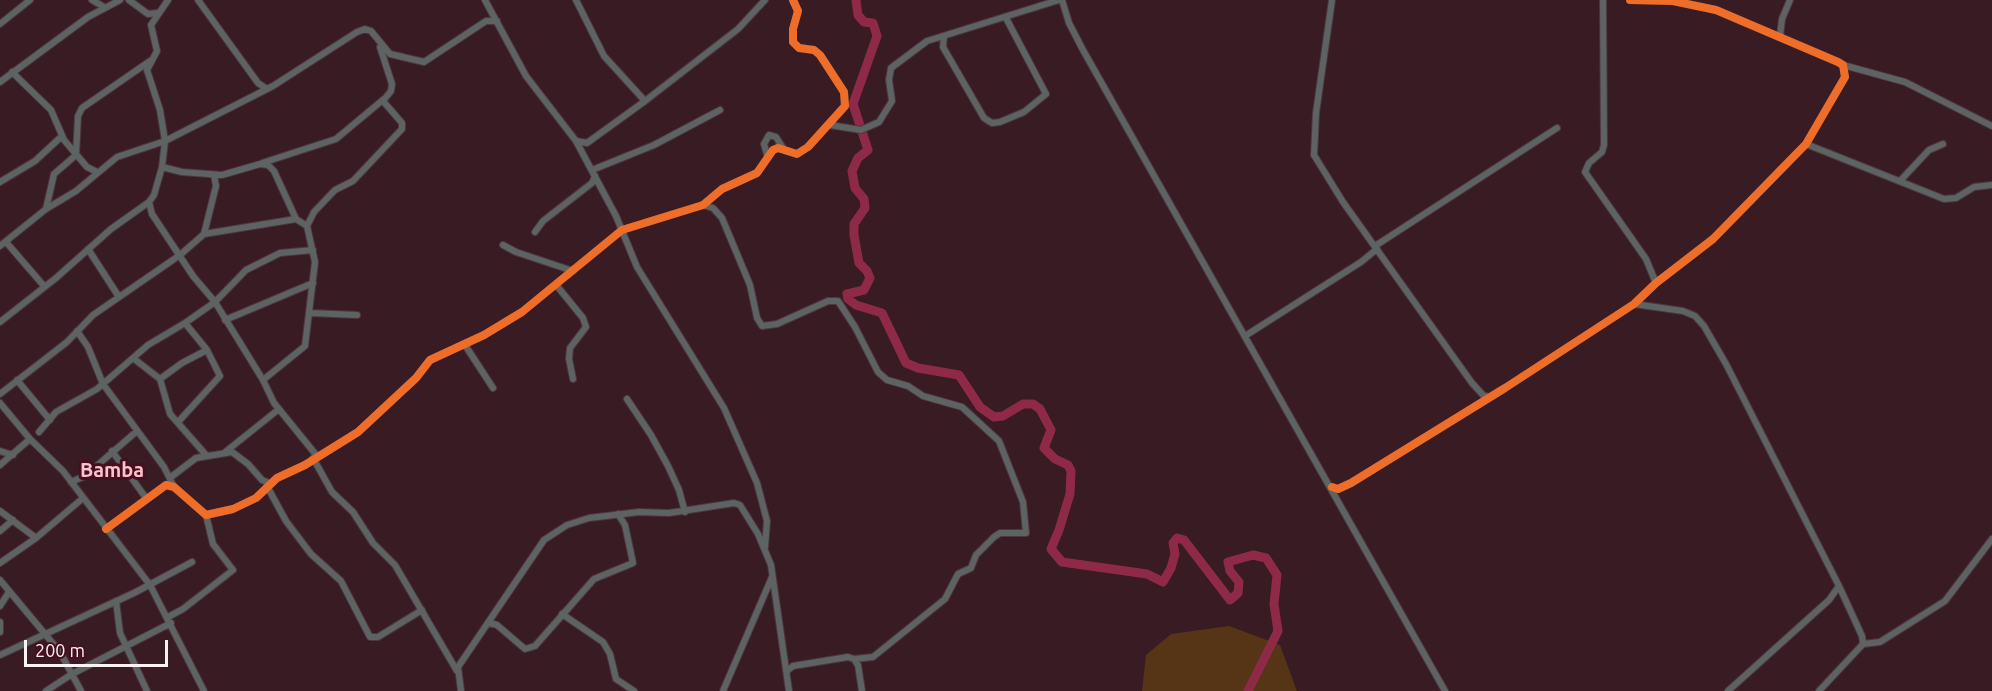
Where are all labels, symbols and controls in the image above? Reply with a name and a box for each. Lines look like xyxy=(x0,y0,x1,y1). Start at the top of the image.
district label: Bamba xyxy=(80,458,144,482)
scale bar xyxy=(27,628,171,666)
text: 200 m xyxy=(35,640,85,660)

